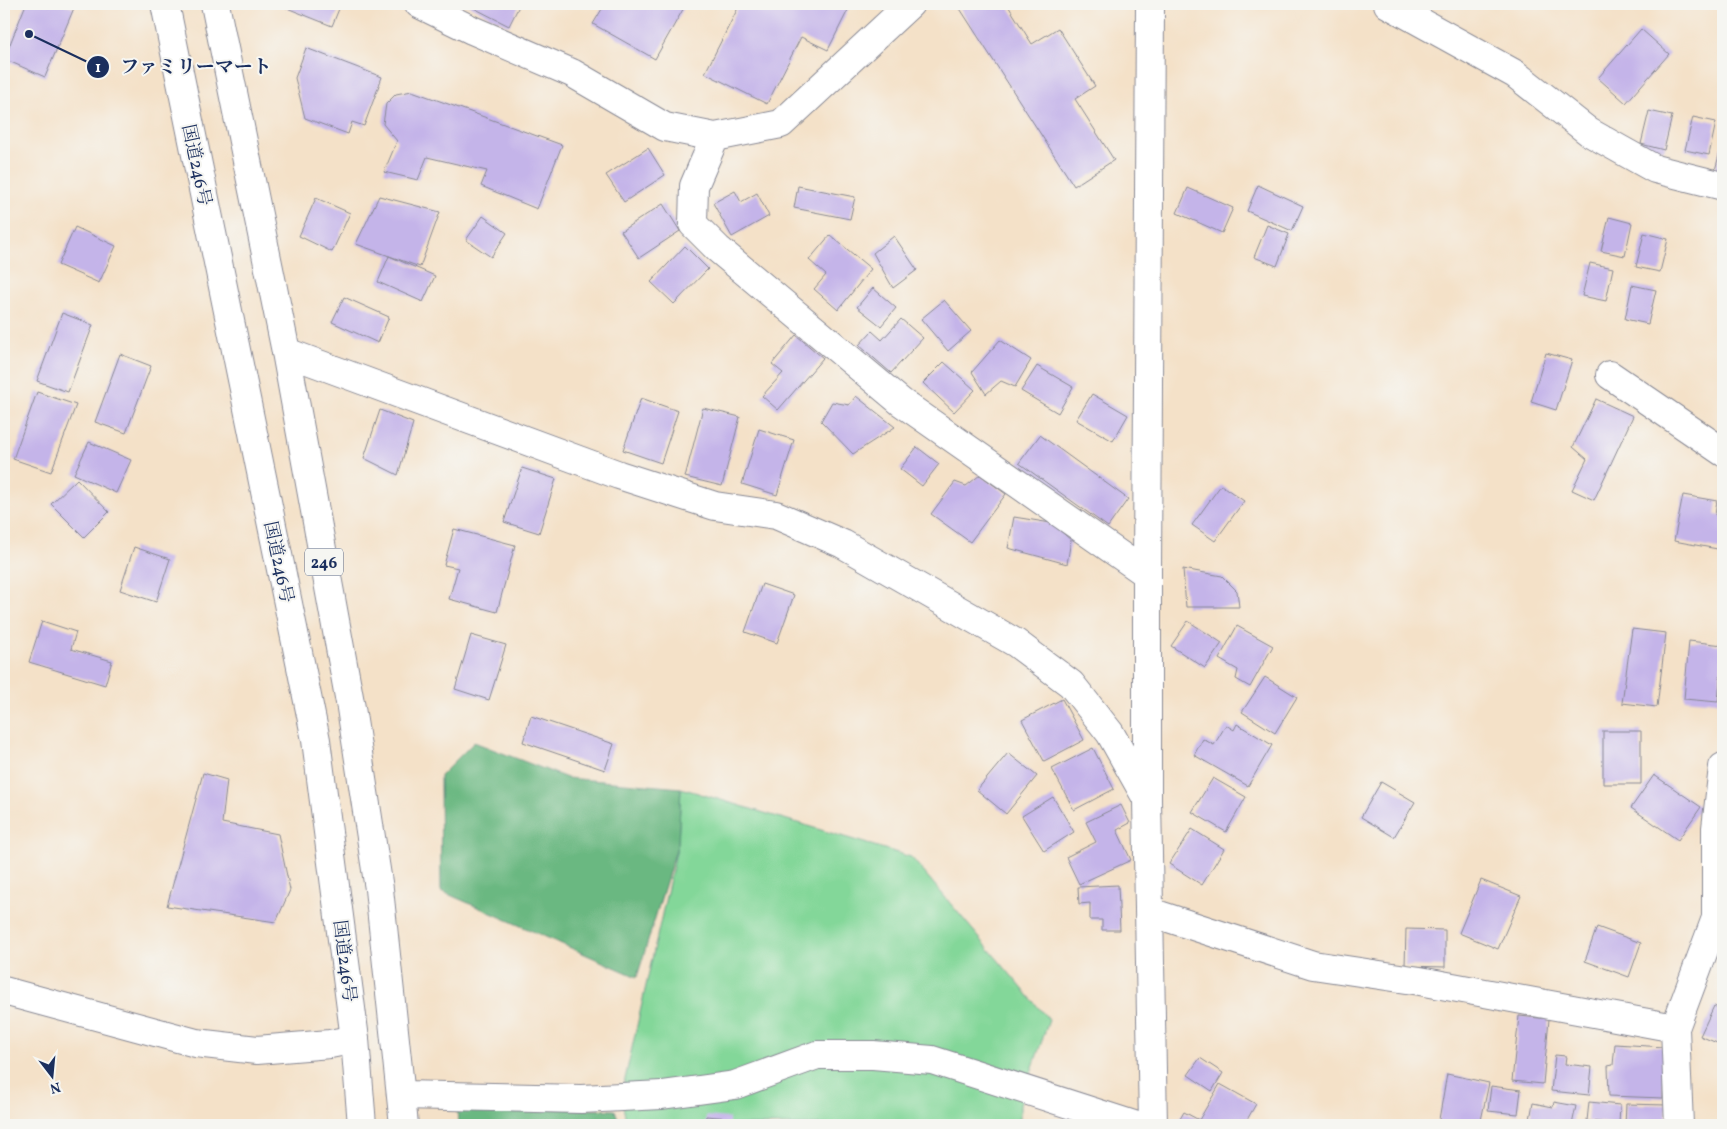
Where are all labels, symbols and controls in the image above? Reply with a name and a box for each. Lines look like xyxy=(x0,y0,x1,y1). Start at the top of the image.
callout: ファミリーマート xyxy=(85,50,282,84)
text: ファミリーマート xyxy=(120,55,272,81)
text: 1 xyxy=(95,58,101,79)
street label: 国道246号 xyxy=(175,122,216,208)
street label: 国道246号 xyxy=(257,519,298,605)
road number: 246 xyxy=(305,548,343,576)
street label: 国道246号 xyxy=(326,919,361,1004)
north arrow xyxy=(28,1052,78,1102)
text: N xyxy=(48,1077,63,1098)

